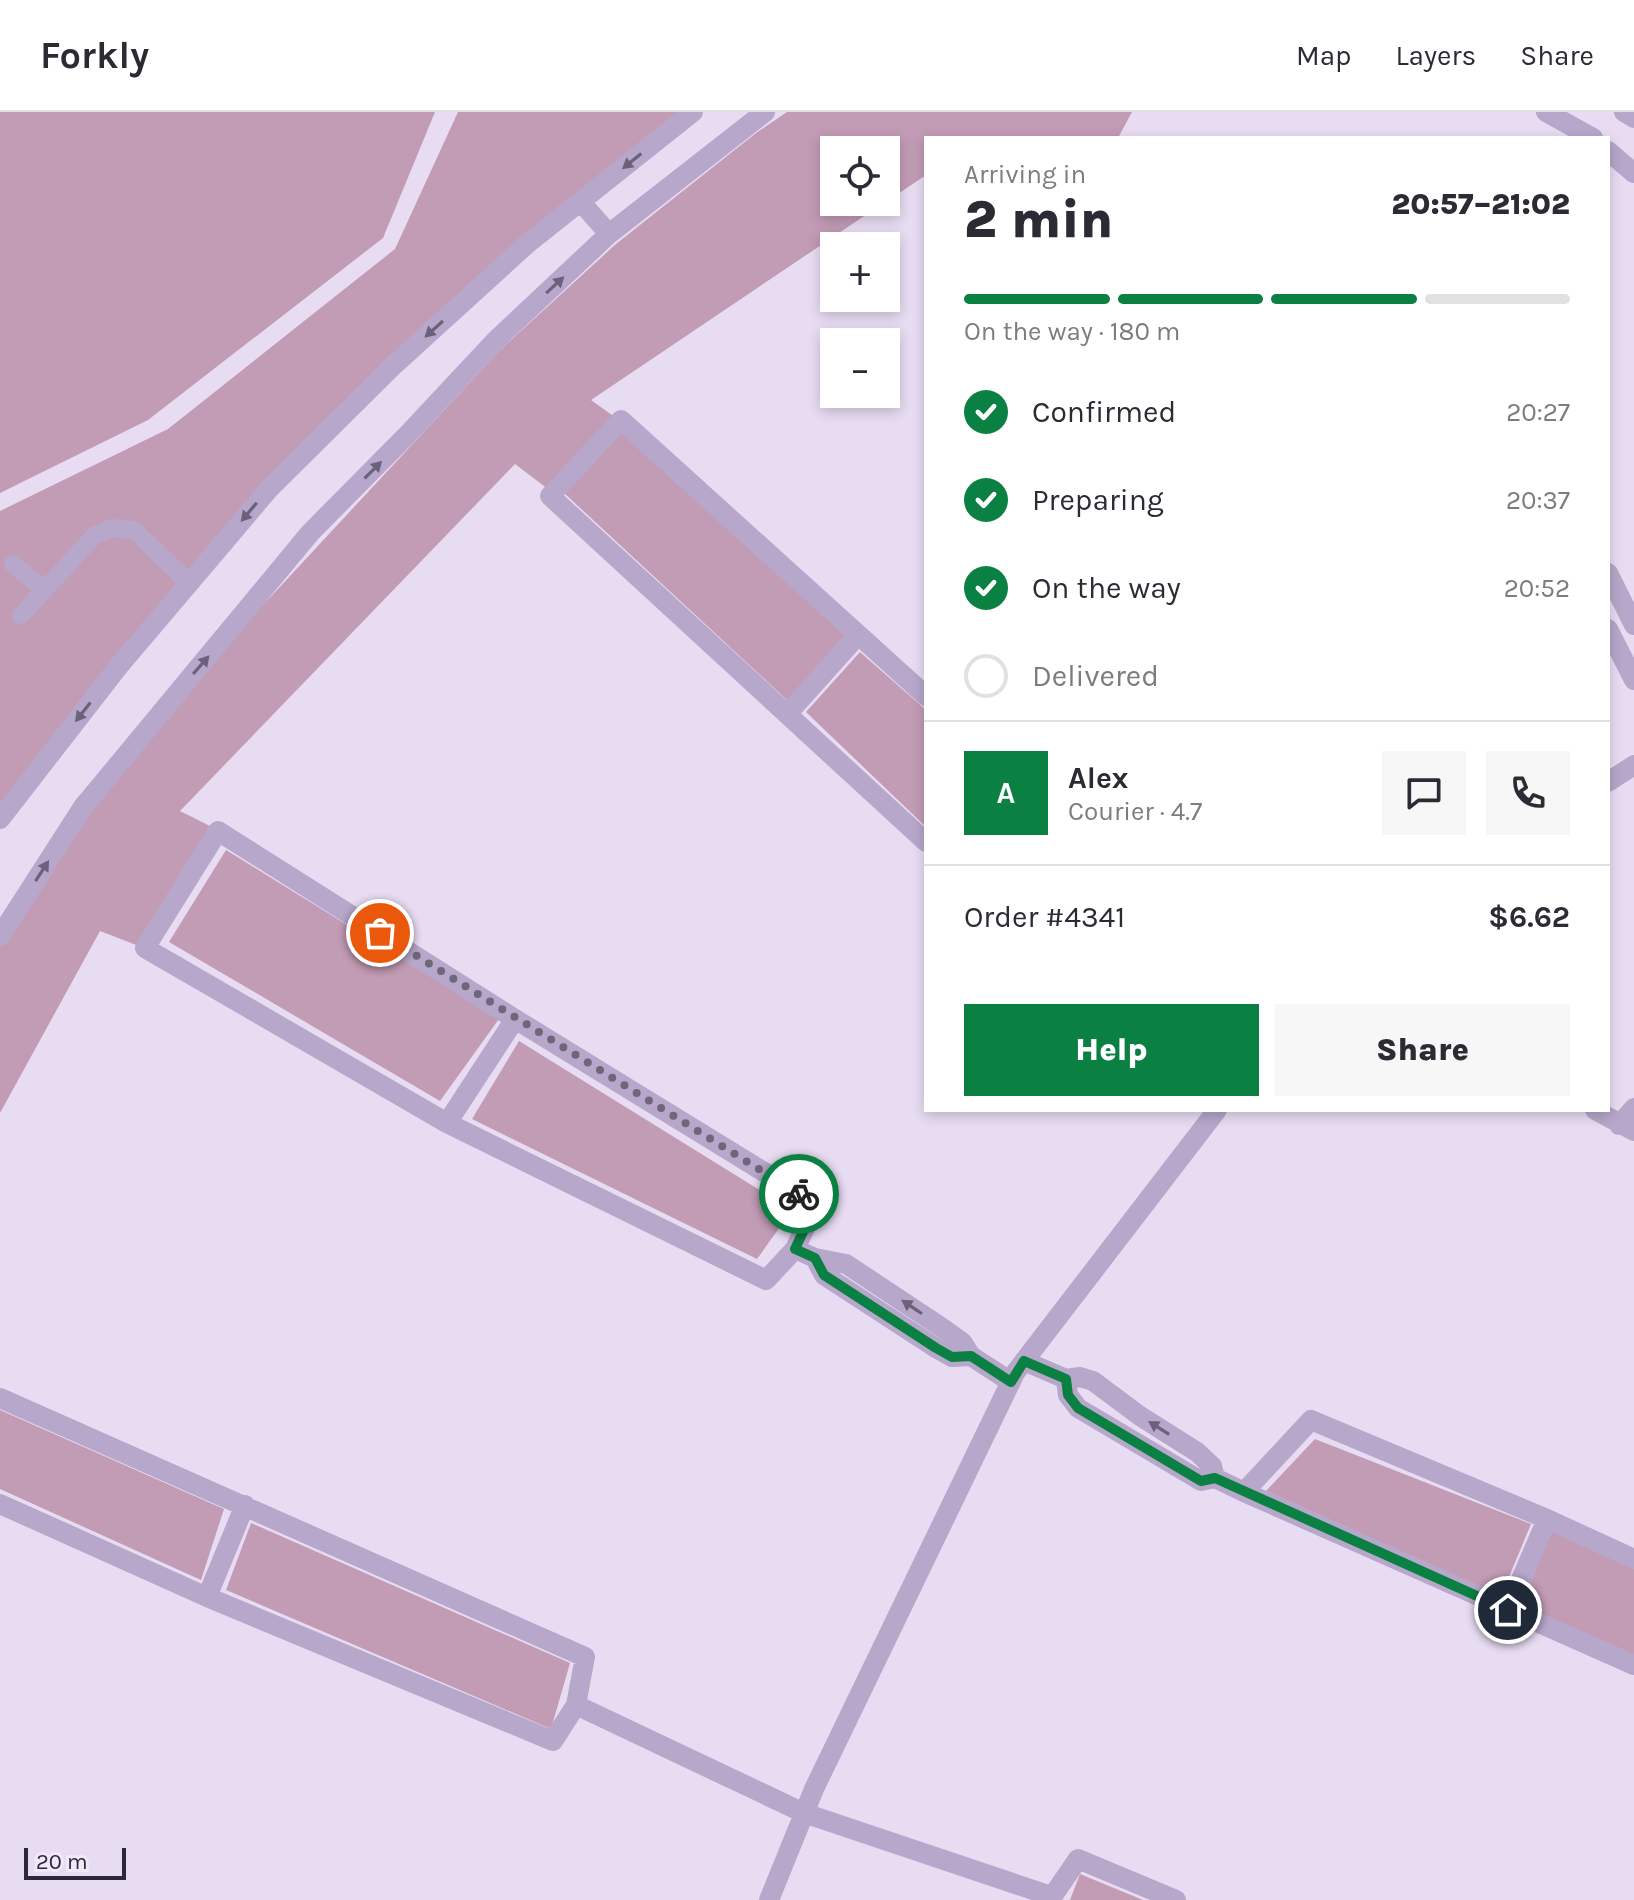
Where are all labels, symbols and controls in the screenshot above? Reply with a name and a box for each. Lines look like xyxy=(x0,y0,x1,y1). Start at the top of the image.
text: Forkly xyxy=(40,33,149,78)
text: Map xyxy=(1296,39,1351,72)
text: Layers xyxy=(1395,39,1476,72)
text: Share xyxy=(1520,39,1594,72)
map controls xyxy=(820,136,900,408)
button: locate xyxy=(820,136,900,216)
one-way arrow xyxy=(622,152,642,169)
text: Arriving in xyxy=(964,159,1086,190)
text: 20:57–21:02 xyxy=(1391,186,1570,222)
text: 2 min xyxy=(964,189,1113,250)
button: + xyxy=(820,232,900,312)
one-way arrow xyxy=(545,276,564,295)
text: On the way · 180 m xyxy=(964,316,1180,347)
one-way arrow xyxy=(424,319,443,337)
button: − xyxy=(820,328,900,408)
icon: check xyxy=(964,390,1008,434)
text: Confirmed xyxy=(1032,394,1176,430)
text: 20:27 xyxy=(1506,397,1570,428)
one-way arrow xyxy=(363,461,382,480)
icon: check xyxy=(964,478,1008,522)
text: Preparing xyxy=(1032,482,1164,518)
text: 20:37 xyxy=(1506,485,1570,516)
one-way arrow xyxy=(241,501,258,521)
icon: check xyxy=(964,566,1008,610)
text: On the way xyxy=(1032,570,1181,606)
text: 20:52 xyxy=(1504,573,1570,604)
one-way arrow xyxy=(192,656,209,676)
text: Delivered xyxy=(1032,658,1159,694)
one-way arrow xyxy=(76,702,92,722)
button: chat xyxy=(1382,751,1466,835)
button: phone xyxy=(1486,751,1570,835)
text: Alex xyxy=(1068,760,1128,796)
text: A xyxy=(997,775,1015,811)
text: Courier · 4.7 xyxy=(1068,796,1202,827)
one-way arrow xyxy=(35,860,50,881)
pin xyxy=(346,899,414,967)
text: Order #4341 xyxy=(964,899,1125,935)
text: $6.62 xyxy=(1488,899,1570,935)
icon: bag xyxy=(358,911,402,955)
button: Help xyxy=(964,1004,1259,1096)
button: Share xyxy=(1275,1004,1570,1096)
courier xyxy=(759,1154,839,1234)
icon: bike xyxy=(777,1172,821,1216)
one-way arrow xyxy=(901,1300,922,1315)
one-way arrow xyxy=(1148,1421,1169,1436)
pin xyxy=(1474,1576,1542,1644)
icon: home xyxy=(1486,1588,1530,1632)
scale bar xyxy=(24,1844,126,1880)
text: 20 m xyxy=(36,1849,88,1875)

